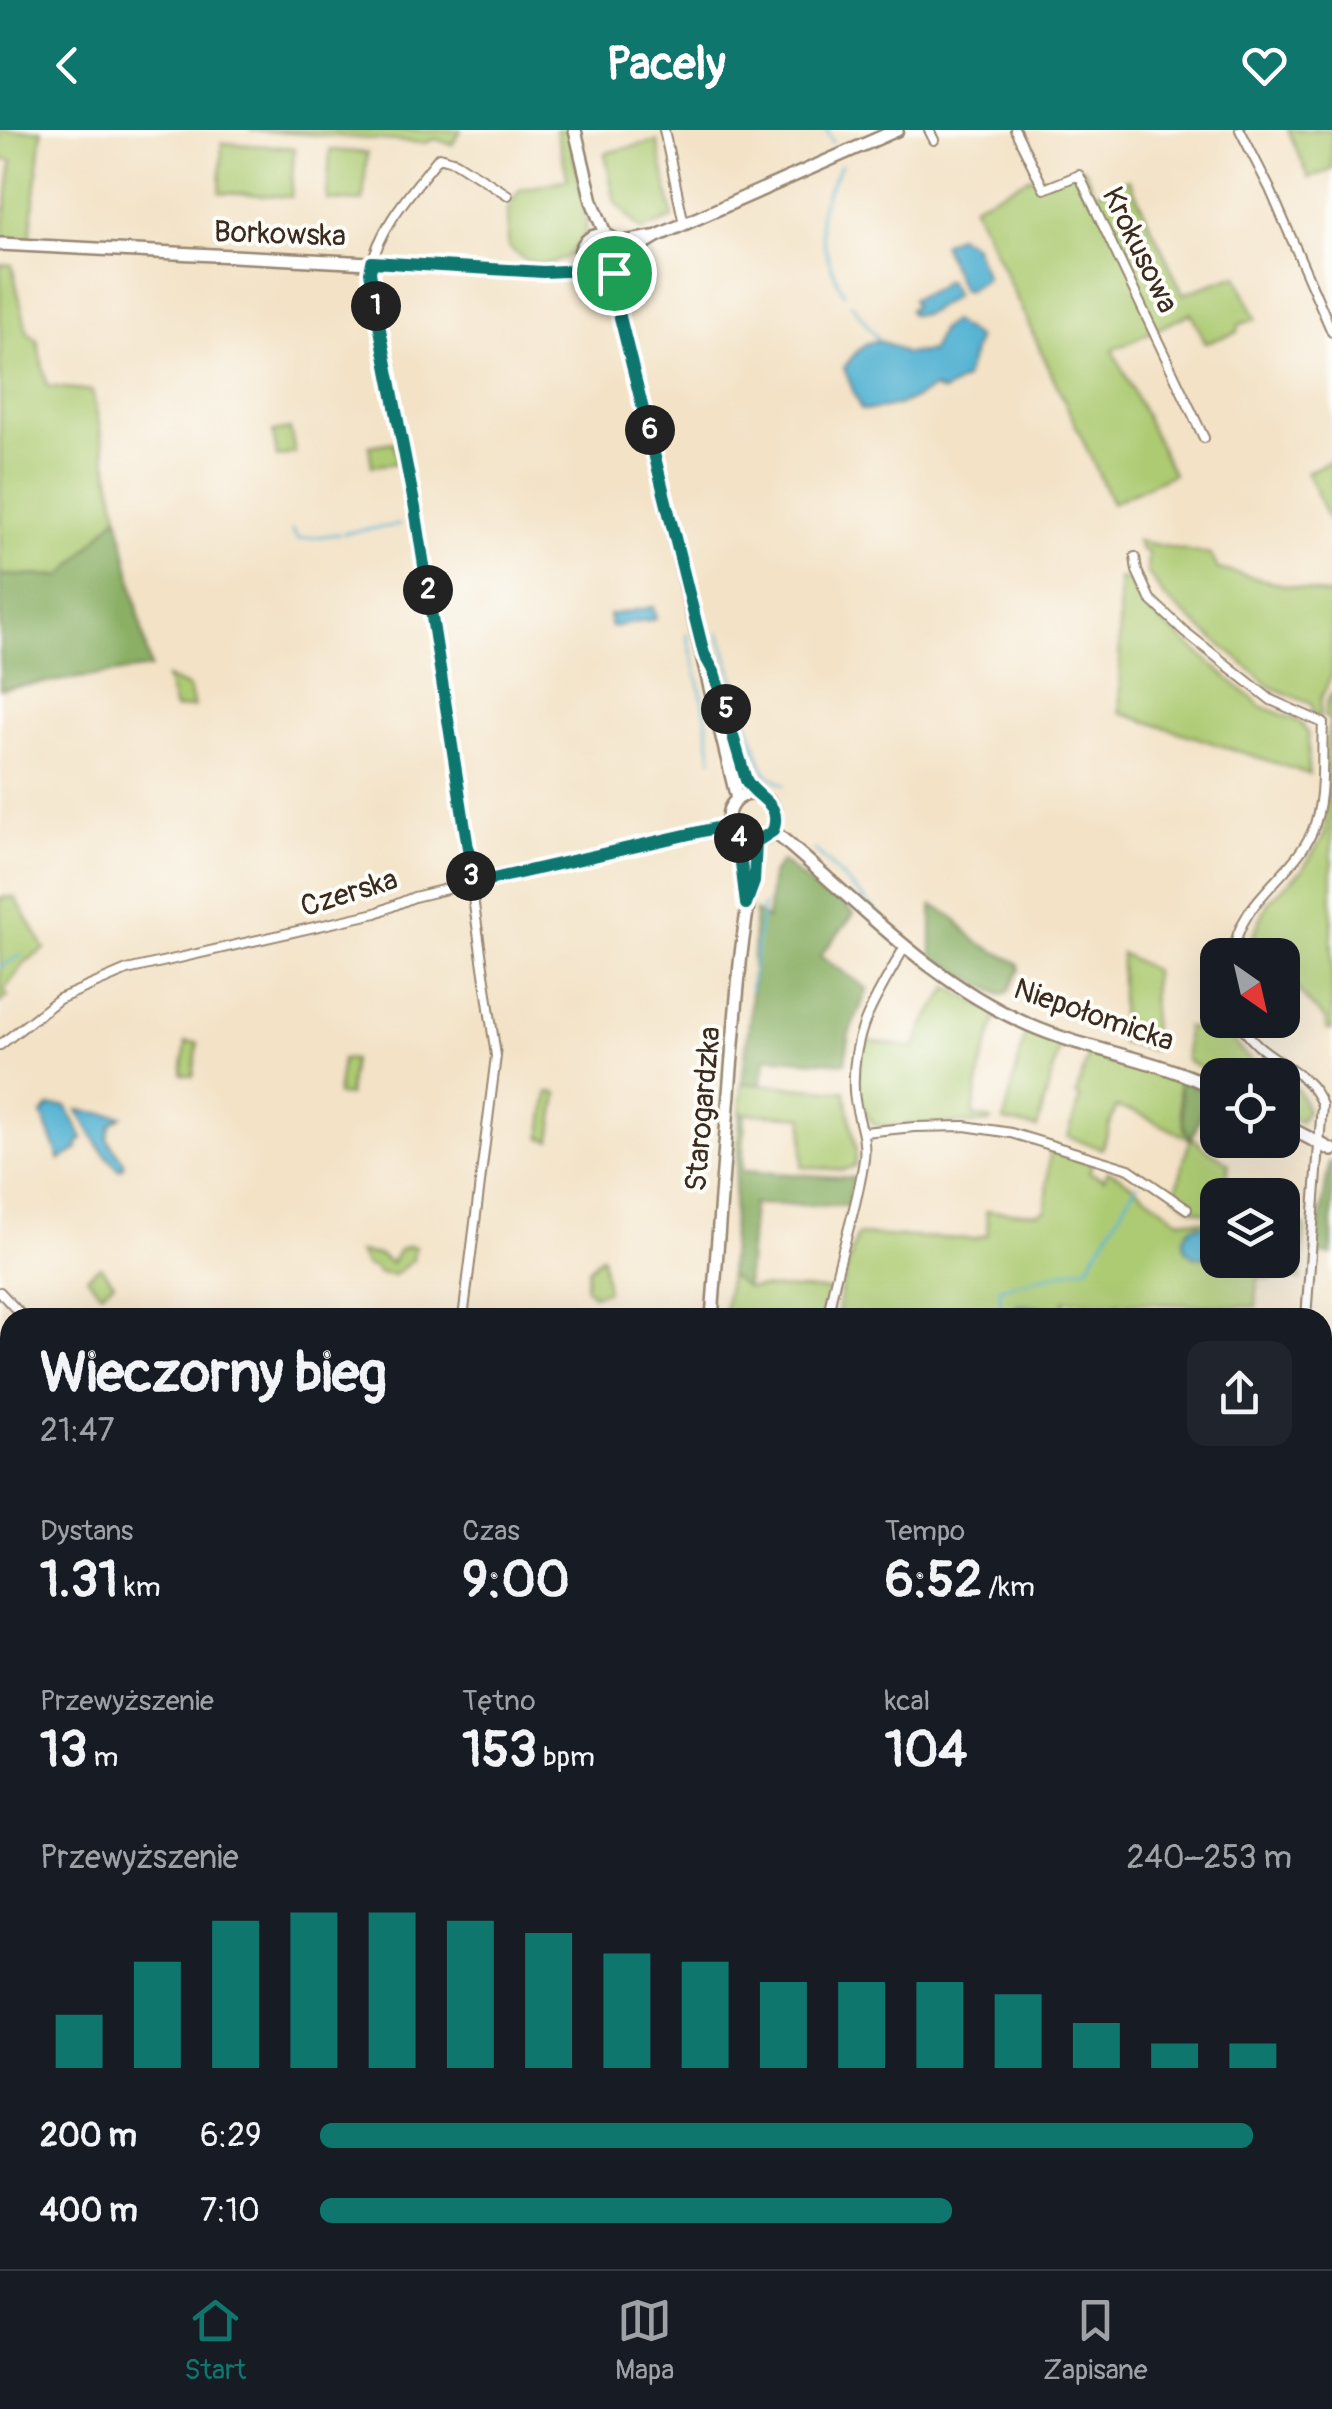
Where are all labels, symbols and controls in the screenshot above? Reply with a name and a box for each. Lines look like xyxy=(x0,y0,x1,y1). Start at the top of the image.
text: Pacely xyxy=(607,37,725,93)
icon: back xyxy=(40,38,95,93)
icon: heart xyxy=(1237,38,1292,93)
street label: Krokusowa xyxy=(1094,181,1186,319)
street label: Borkowska xyxy=(213,213,347,255)
pin xyxy=(572,231,657,316)
icon: arrive xyxy=(587,246,642,301)
pin: 1 xyxy=(351,281,401,331)
text: 1 xyxy=(371,288,381,323)
pin: 6 xyxy=(625,405,675,455)
text: 6 xyxy=(642,412,658,447)
pin: 2 xyxy=(403,565,453,615)
text: 2 xyxy=(420,572,436,607)
pin: 5 xyxy=(701,684,751,734)
text: 5 xyxy=(718,691,734,726)
pin: 4 xyxy=(714,813,764,863)
text: 4 xyxy=(731,820,747,855)
pin: 3 xyxy=(446,851,496,901)
text: 3 xyxy=(463,858,479,893)
street label: Czerska xyxy=(296,861,402,925)
north arrow xyxy=(1200,938,1300,1038)
map controls xyxy=(1200,938,1300,1278)
street label: Niepołomicka xyxy=(1009,970,1179,1060)
street label: Starogardzka xyxy=(677,1025,729,1193)
button: locate xyxy=(1200,1058,1300,1158)
button: layers xyxy=(1200,1178,1300,1278)
text: Wieczorny bieg xyxy=(40,1339,387,1408)
button: share xyxy=(1187,1341,1292,1446)
text: 21:47 xyxy=(40,1411,114,1451)
text: Dystans xyxy=(40,1514,133,1549)
text: Czas xyxy=(462,1514,520,1549)
text: Tempo xyxy=(885,1514,965,1549)
text: 1.31 xyxy=(40,1549,118,1612)
text: 9:00 xyxy=(462,1549,570,1612)
text: 6:52 xyxy=(885,1549,982,1612)
text: km xyxy=(118,1570,161,1605)
text: /km xyxy=(982,1570,1035,1605)
text: Przewyższenie xyxy=(40,1684,214,1719)
text: Tętno xyxy=(462,1684,536,1719)
text: kcal xyxy=(885,1684,930,1719)
text: 13 xyxy=(40,1719,87,1782)
text: 153 xyxy=(462,1719,537,1782)
text: 104 xyxy=(885,1719,967,1782)
text: m xyxy=(87,1740,118,1775)
text: bpm xyxy=(537,1740,595,1775)
text: Przewyższenie xyxy=(40,1838,239,1878)
text: 240–253 m xyxy=(1126,1838,1292,1878)
text: 200 m xyxy=(40,2116,137,2156)
text: 6:29 xyxy=(200,2116,262,2156)
text: 400 m xyxy=(40,2191,138,2231)
text: 7:10 xyxy=(200,2191,260,2231)
tab: Start xyxy=(184,2293,246,2388)
tab: Mapa xyxy=(615,2293,674,2388)
tab: Zapisane xyxy=(1043,2293,1148,2388)

